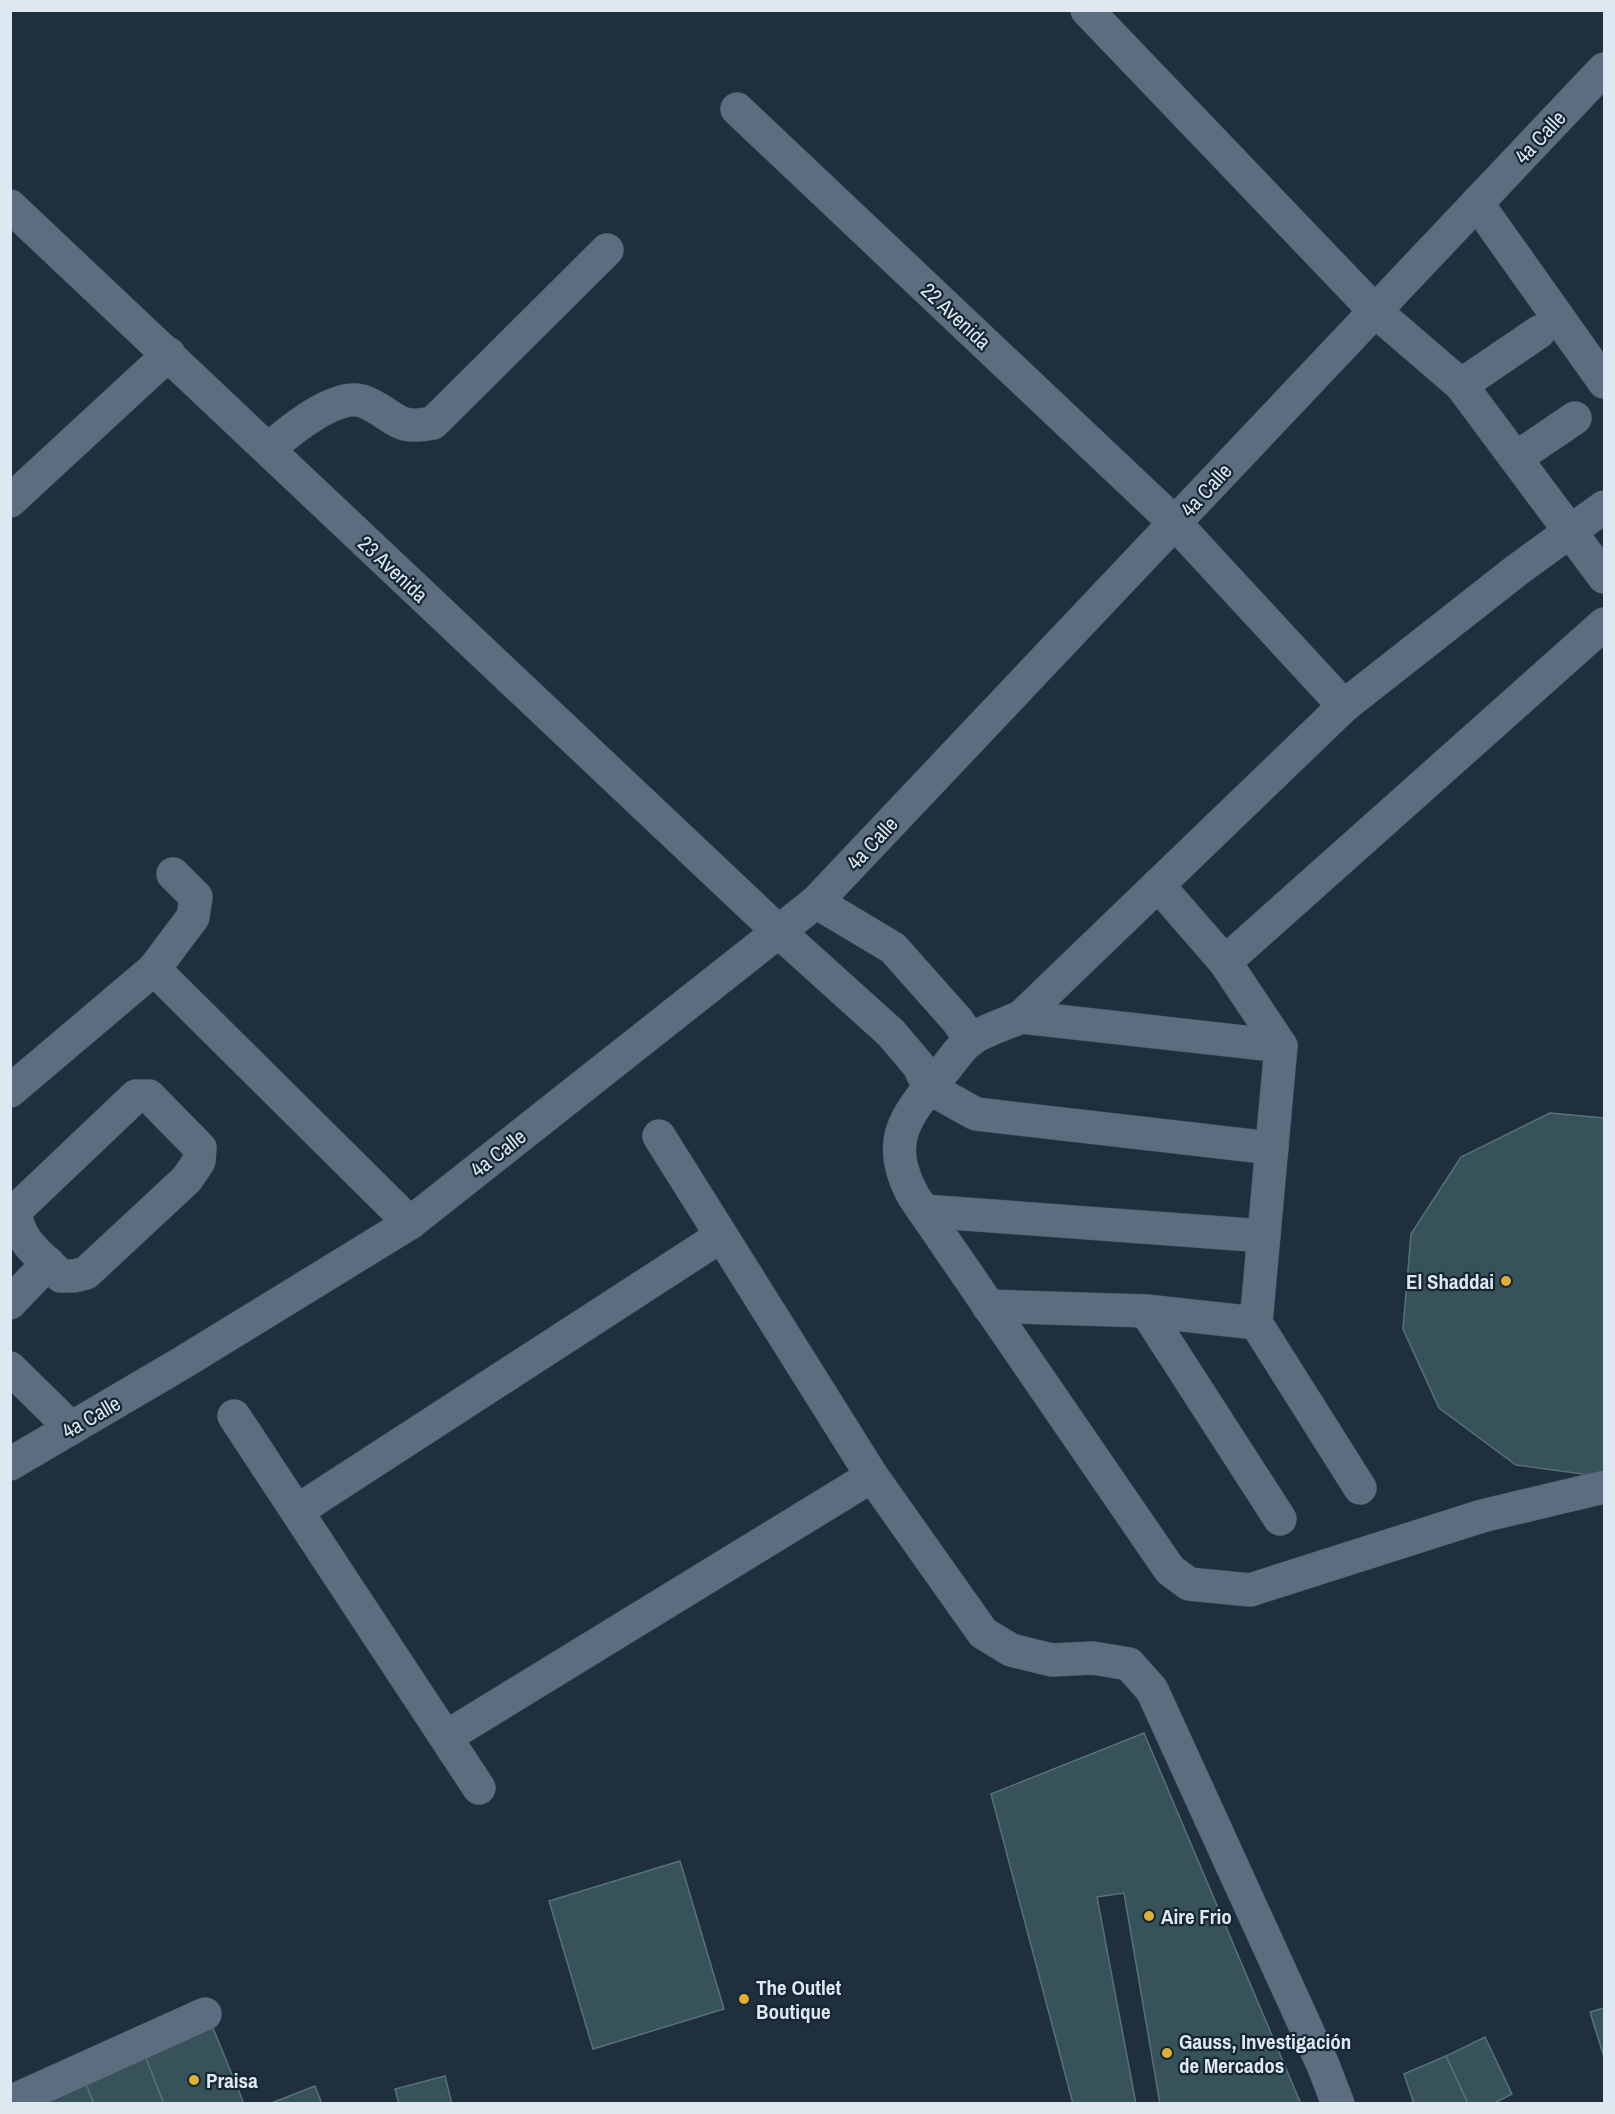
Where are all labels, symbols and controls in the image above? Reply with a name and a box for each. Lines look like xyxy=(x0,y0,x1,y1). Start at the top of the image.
street label: 4a Calle xyxy=(1508,104,1572,170)
street label: 22 Avenida xyxy=(915,276,998,356)
street label: 4a Calle xyxy=(1174,457,1238,523)
street label: 23 Avenida xyxy=(352,529,435,609)
street label: 4a Calle xyxy=(840,810,904,876)
street label: 4a Calle xyxy=(464,1122,532,1184)
place label: El Shaddai xyxy=(1406,1267,1494,1296)
marker: El Shaddai xyxy=(1499,1274,1513,1288)
street label: 4a Calle xyxy=(56,1389,126,1445)
place label: Aire Frio xyxy=(1161,1902,1232,1931)
marker: Aire Frio xyxy=(1142,1909,1156,1923)
place label: The Outlet Boutique xyxy=(756,1973,841,2026)
marker: The Outlet Boutique xyxy=(737,1992,751,2006)
place label: Gauss, Investigación de Mercados xyxy=(1179,2027,1351,2080)
marker: Gauss, Investigación de Mercados xyxy=(1160,2046,1174,2060)
place label: Praisa xyxy=(206,2066,258,2095)
marker: Praisa xyxy=(187,2073,201,2087)

